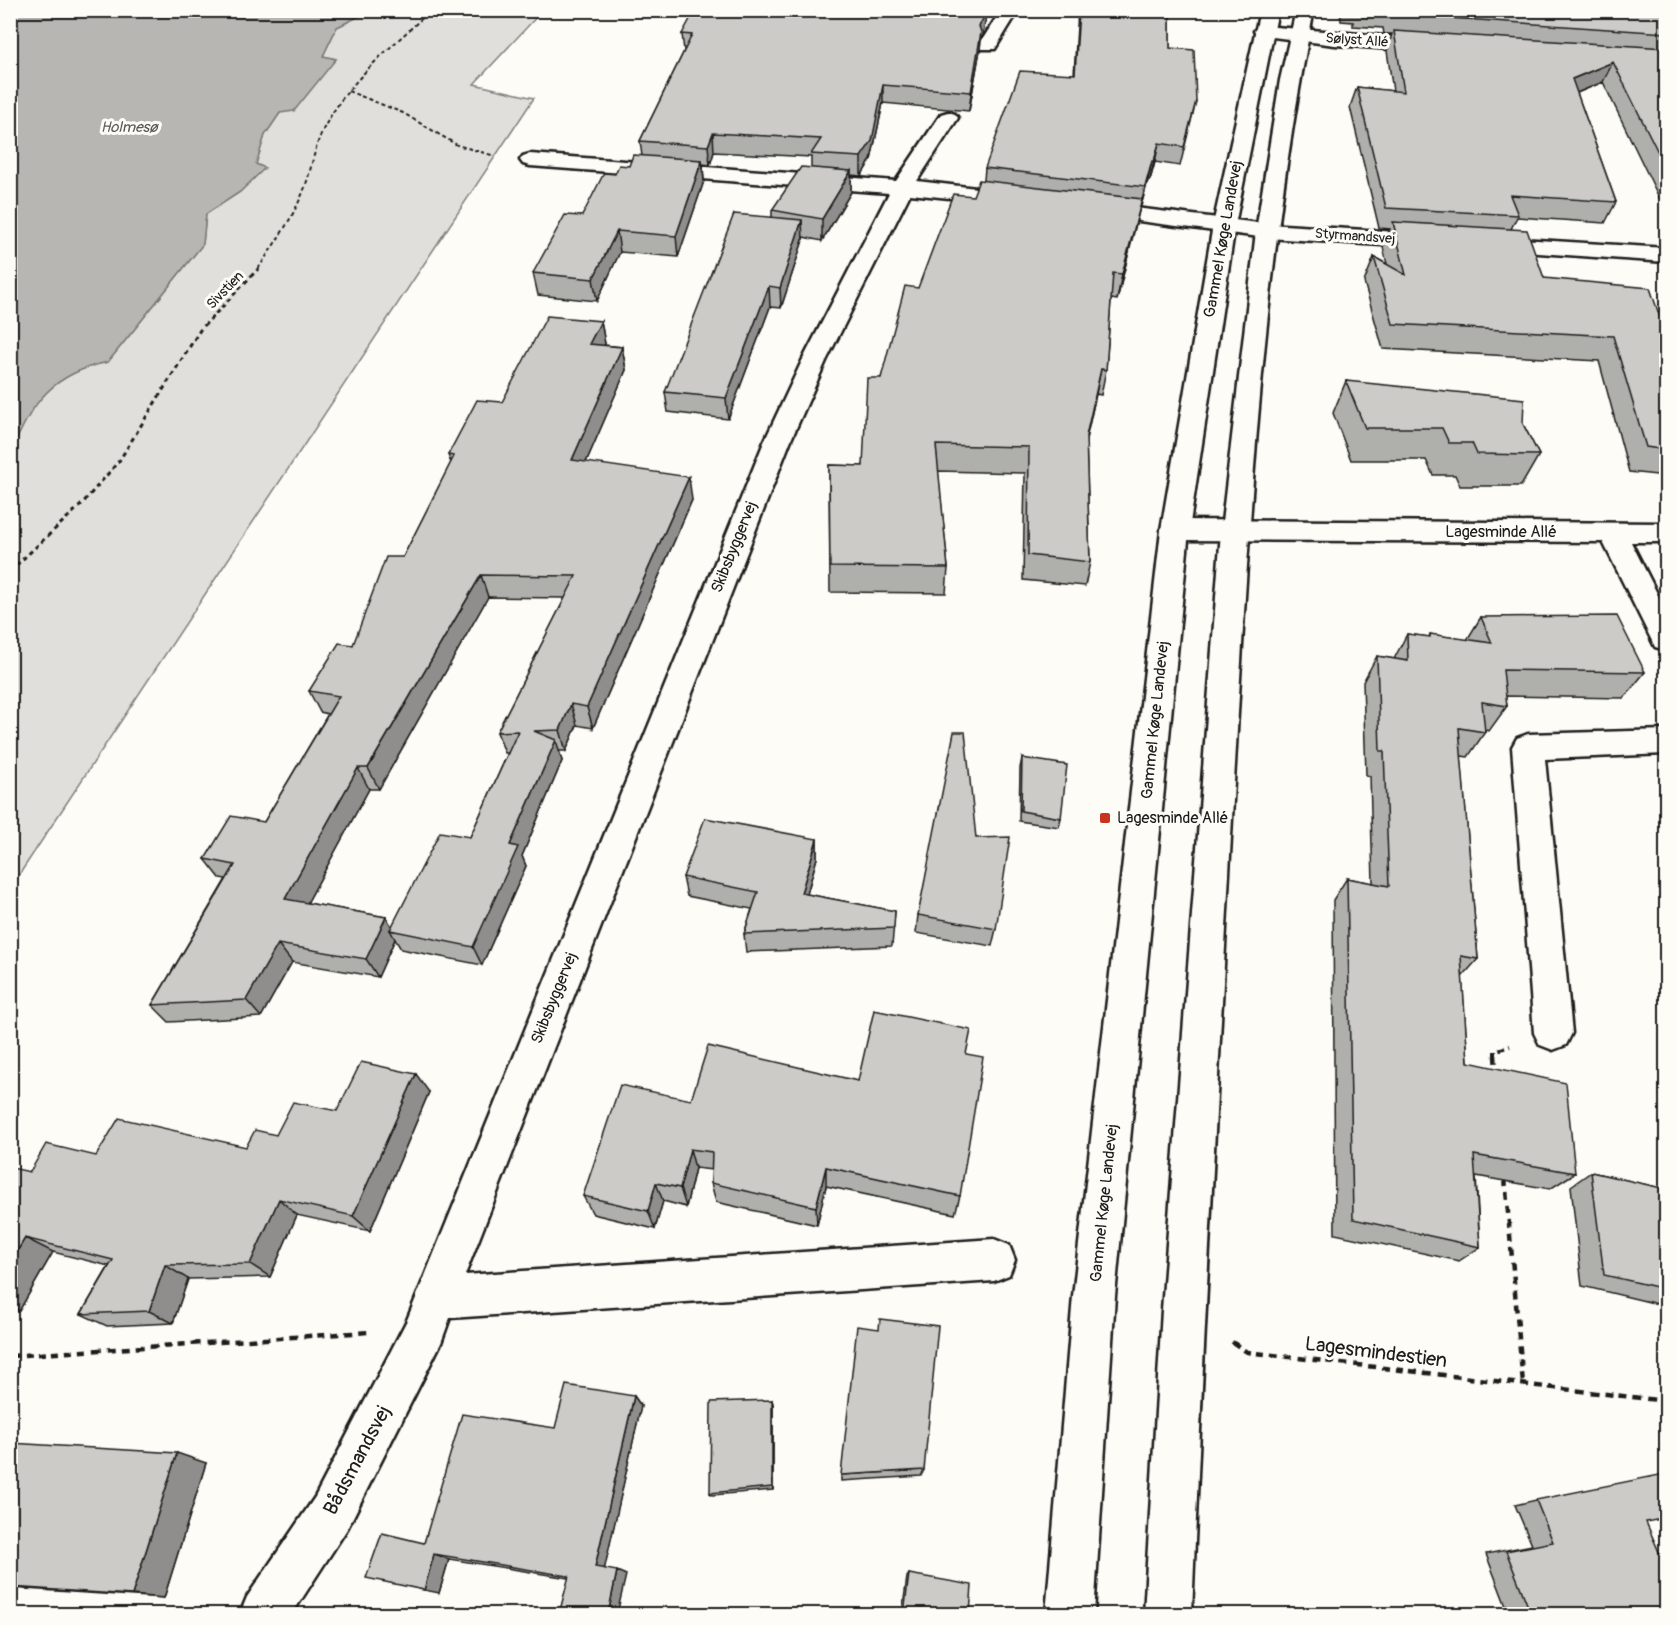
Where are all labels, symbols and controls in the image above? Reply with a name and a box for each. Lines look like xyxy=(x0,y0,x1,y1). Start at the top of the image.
street label: Sølyst Allé xyxy=(1325,29,1389,51)
water label: Holmesø xyxy=(101,118,159,137)
street label: Gammel Køge Landevej xyxy=(1199,159,1247,319)
street label: Styrmandsvej xyxy=(1314,225,1396,247)
street label: Sivstien xyxy=(203,267,247,313)
street label: Skibsbyggervej xyxy=(707,498,761,596)
street label: Lagesminde Allé xyxy=(1445,522,1557,542)
street label: Gammel Køge Landevej xyxy=(1137,640,1173,800)
place label: Lagesminde Allé xyxy=(1117,808,1228,828)
marker: Lagesminde Allé xyxy=(1098,811,1112,825)
street label: Skibsbyggervej xyxy=(527,949,581,1047)
street label: Gammel Køge Landevej xyxy=(1086,1123,1122,1283)
street label: Lagesmindestien xyxy=(1303,1331,1449,1373)
street label: Bådsmandsvej xyxy=(318,1401,396,1519)

